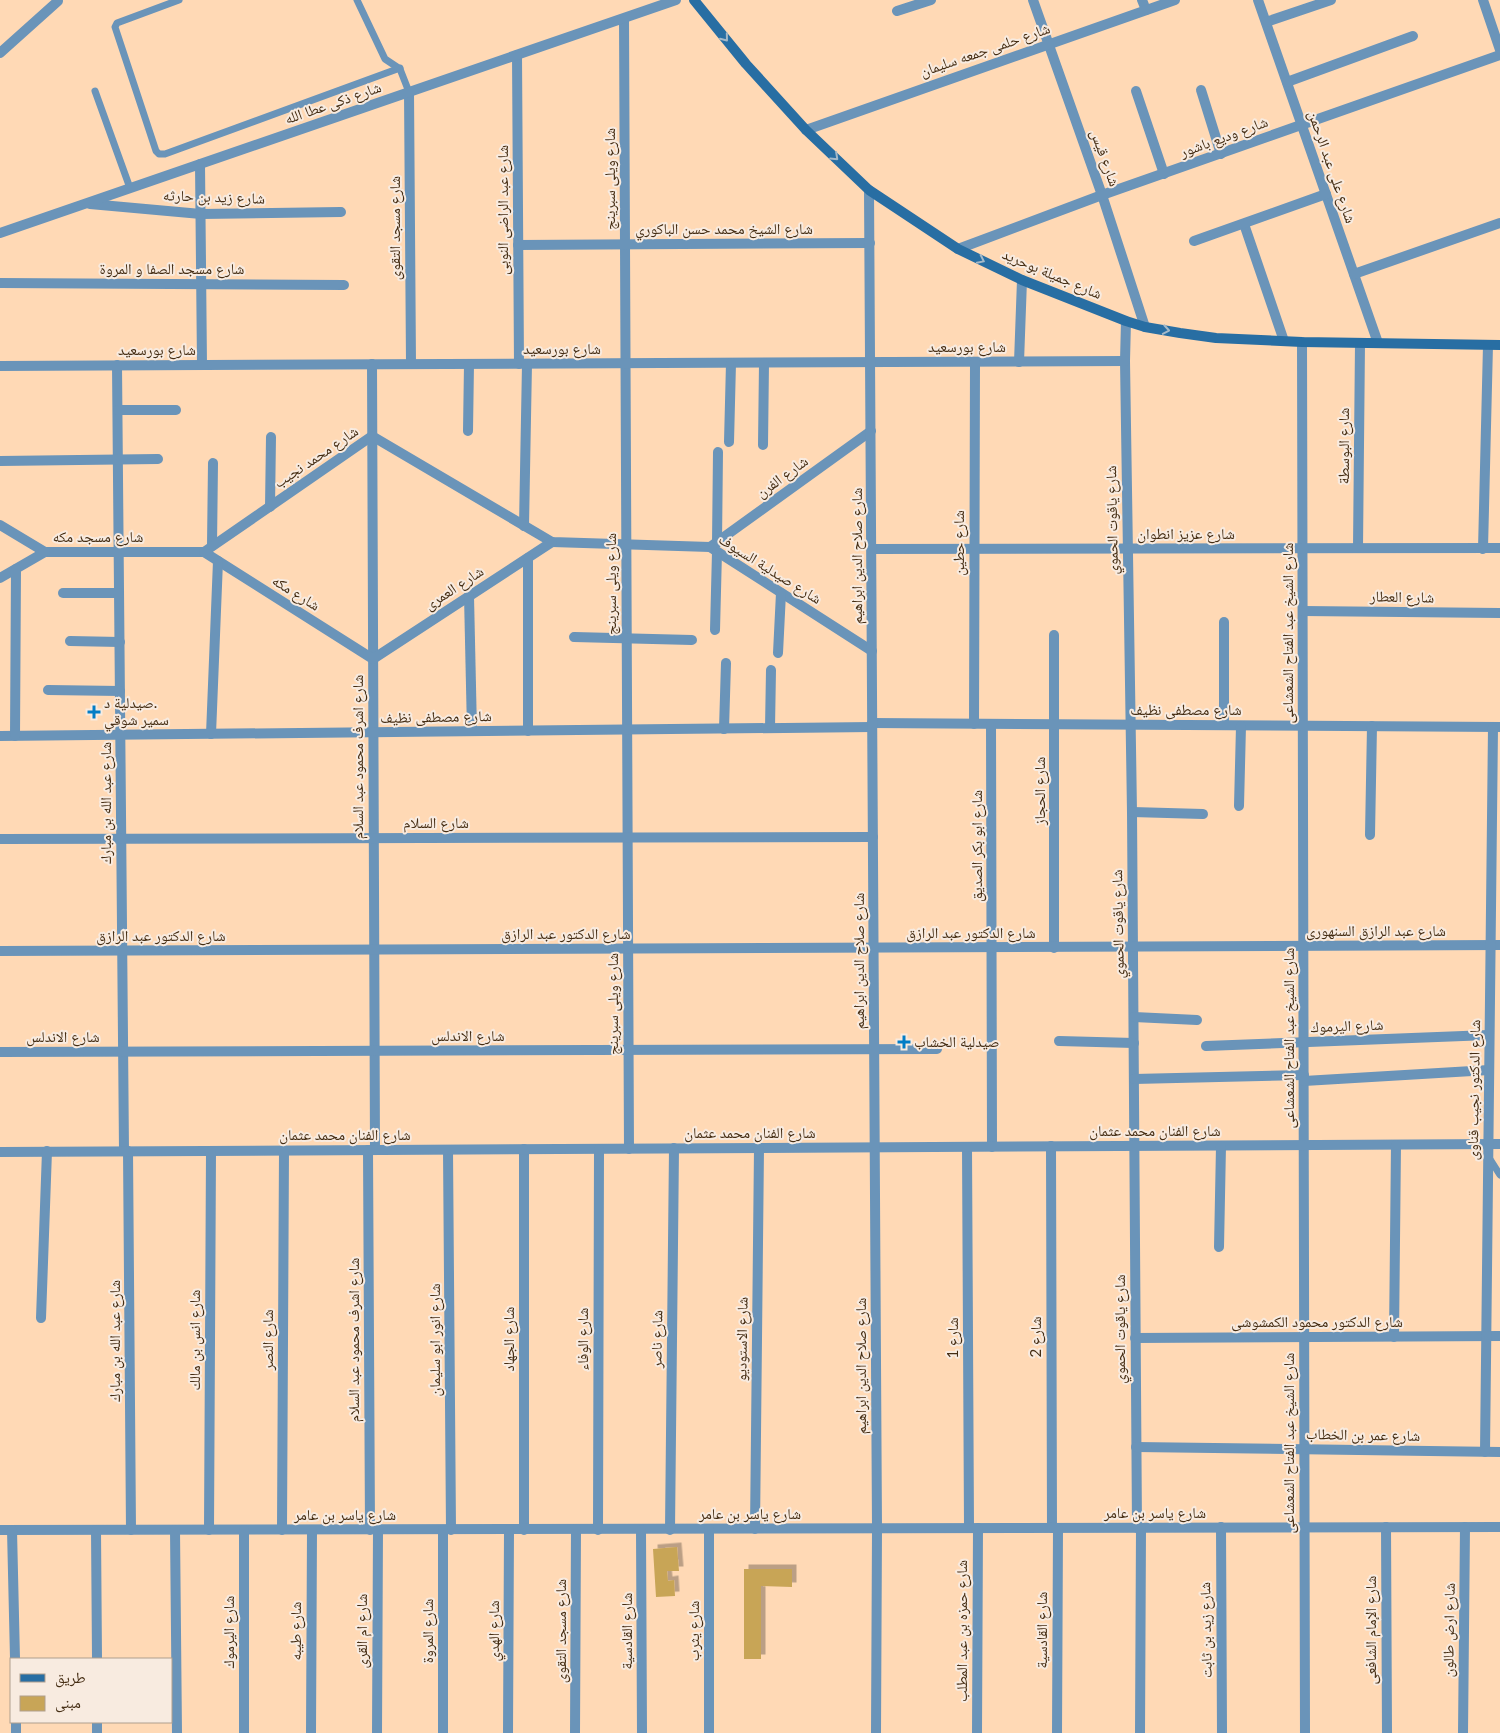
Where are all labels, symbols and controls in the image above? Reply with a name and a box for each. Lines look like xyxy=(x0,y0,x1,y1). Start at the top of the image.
street label: شارع حلمى جمعه سليمان xyxy=(917,18,1053,82)
one-way arrow xyxy=(719,32,727,41)
street label: شارع ذكى عطا الله xyxy=(282,77,384,129)
street label: شارع على عبد الرحمن xyxy=(1303,108,1361,226)
street label: شارع وديع باشور xyxy=(1176,112,1271,163)
street label: شارع قيس xyxy=(1085,127,1125,189)
street label: شارع ويلى سبرينج xyxy=(600,128,620,230)
street label: شارع عبد الراضى النوبى xyxy=(493,145,513,275)
one-way arrow xyxy=(829,151,838,160)
street label: شارع مسجد التقوى xyxy=(385,176,405,280)
street label: شارع زيد بن حارثه xyxy=(163,185,265,209)
street label: شارع الشيخ محمد حسن الباكوري xyxy=(635,219,813,241)
street label: شارع جميلة بوحريد xyxy=(999,244,1105,304)
one-way arrow xyxy=(976,254,985,264)
street label: شارع مسجد الصفا و المروة xyxy=(100,259,245,279)
one-way arrow xyxy=(1161,325,1170,335)
street label: شارع بورسعيد xyxy=(928,337,1006,357)
street label: شارع بورسعيد xyxy=(523,339,601,359)
street label: شارع بورسعيد xyxy=(118,340,196,360)
street label: شارع البوسطة xyxy=(1334,408,1354,484)
street label: شارع محمد نجيب xyxy=(270,421,362,493)
street label: شارع الفرن xyxy=(752,451,812,503)
street label: شارع ياقوت الحموي xyxy=(1101,465,1125,575)
street label: شارع صلاح الدين ابراهيم xyxy=(847,488,867,624)
street label: شارع حطين xyxy=(949,510,969,576)
street label: شارع عزيز انطوان xyxy=(1137,524,1235,544)
street label: شارع مسجد مكه xyxy=(53,527,143,547)
street label: شارع صيدلية السيوف xyxy=(715,529,825,609)
street label: شارع ويلى سبرينج xyxy=(601,533,621,635)
street label: شارع الشيخ عبد الفتاح الشعشاعى xyxy=(1278,542,1298,723)
street label: شارع العمرى xyxy=(421,561,488,615)
street label: شارع مكه xyxy=(268,571,324,616)
street label: شارع العطار xyxy=(1369,586,1434,608)
street label: شارع اشرف محمود عبد السلام xyxy=(348,675,368,839)
place label: صيدلية د. سمير شوقي xyxy=(104,693,169,732)
street label: شارع مصطفى نظيف xyxy=(1130,700,1242,720)
marker: صيدلية د. سمير شوقي xyxy=(88,706,100,718)
street label: شارع مصطفى نظيف xyxy=(380,706,492,728)
street label: شارع عبد الله بن مبارك xyxy=(96,742,116,864)
street label: شارع الحجاز xyxy=(1030,757,1050,826)
street label: شارع ابو بكر الصديق xyxy=(967,790,987,902)
street label: شارع السلام xyxy=(403,813,469,833)
street label: شارع ياقوت الحموي xyxy=(1107,869,1131,979)
street label: شارع صلاح الدين ابراهيم xyxy=(849,893,869,1029)
street label: شارع عبد الرازق السنهورى xyxy=(1306,921,1446,941)
street label: شارع الدكتور عبد الرازق xyxy=(906,923,1036,943)
street label: شارع الدكتور عبد الرازق xyxy=(501,924,631,944)
street label: شارع الدكتور عبد الرازق xyxy=(96,926,226,946)
street label: شارع الشيخ عبد الفتاح الشعشاعى xyxy=(1279,947,1299,1128)
street label: شارع ويلى سبرينج xyxy=(603,953,623,1055)
street label: شارع اليرموك xyxy=(1310,1015,1384,1037)
street label: شارع الدكتور نجيب قناوى xyxy=(1463,1019,1485,1161)
street label: شارع الاندلس xyxy=(431,1026,505,1046)
street label: شارع الاندلس xyxy=(26,1027,100,1047)
place label: صيدلية الخشاب xyxy=(914,1032,1000,1050)
marker: صيدلية الخشاب xyxy=(898,1036,910,1048)
street label: شارع الفنان محمد عثمان xyxy=(1089,1121,1221,1141)
street label: شارع الفنان محمد عثمان xyxy=(684,1123,816,1143)
street label: شارع الفنان محمد عثمان xyxy=(279,1125,411,1145)
street label: شارع اشرف محمود عبد السلام xyxy=(344,1258,364,1422)
street label: شارع ياقوت الحموي xyxy=(1110,1274,1132,1384)
street label: شارع عبد الله بن مبارك xyxy=(105,1280,125,1402)
street label: شارع انور ابو سليمان xyxy=(425,1283,445,1396)
street label: شارع انس بن مالك xyxy=(185,1290,205,1390)
street label: شارع الاستوديو xyxy=(731,1297,753,1381)
street label: شارع صلاح الدين ابراهيم xyxy=(851,1298,871,1434)
street label: شارع الجهاد xyxy=(499,1306,519,1371)
street label: شارع الوفاء xyxy=(573,1307,593,1370)
street label: شارع النصر xyxy=(258,1309,278,1372)
street label: شارع ناصر xyxy=(646,1310,668,1369)
street label: شارع الدكتور محمود الكمشوشى xyxy=(1231,1312,1403,1332)
street label: شارع 2 xyxy=(1026,1316,1046,1358)
street label: شارع 1 xyxy=(943,1317,963,1359)
street label: شارع الشيخ عبد الفتاح الشعشاعى xyxy=(1279,1352,1299,1533)
street label: شارع عمر بن الخطاب xyxy=(1306,1424,1420,1446)
street label: شارع ياسر بن عامر xyxy=(1103,1503,1206,1523)
street label: شارع ياسر بن عامر xyxy=(698,1504,801,1524)
street label: شارع ياسر بن عامر xyxy=(293,1505,396,1525)
street label: شارع حمزه بن عبد المطلب xyxy=(952,1560,972,1702)
street label: شارع الإمام الشافعى xyxy=(1361,1575,1381,1684)
street label: شارع مسجد التقوى xyxy=(551,1579,571,1683)
street label: شارع زيد بن ثابت xyxy=(1195,1582,1217,1678)
street label: شارع ارض طالون xyxy=(1438,1582,1460,1678)
street label: شارع القادسية xyxy=(1032,1591,1052,1668)
street label: شارع القادسية xyxy=(617,1592,637,1669)
street label: شارع ام القرى xyxy=(352,1593,372,1669)
street label: شارع اليرموك xyxy=(219,1595,239,1668)
street label: شارع المروة xyxy=(418,1599,438,1663)
street label: شارع الهدي xyxy=(484,1600,506,1662)
street label: شارع طيبه xyxy=(286,1601,306,1660)
street label: شارع يثرب xyxy=(684,1601,704,1661)
legend xyxy=(10,1658,172,1723)
text: طريق xyxy=(55,1668,86,1688)
text: مبنى xyxy=(55,1693,81,1713)

